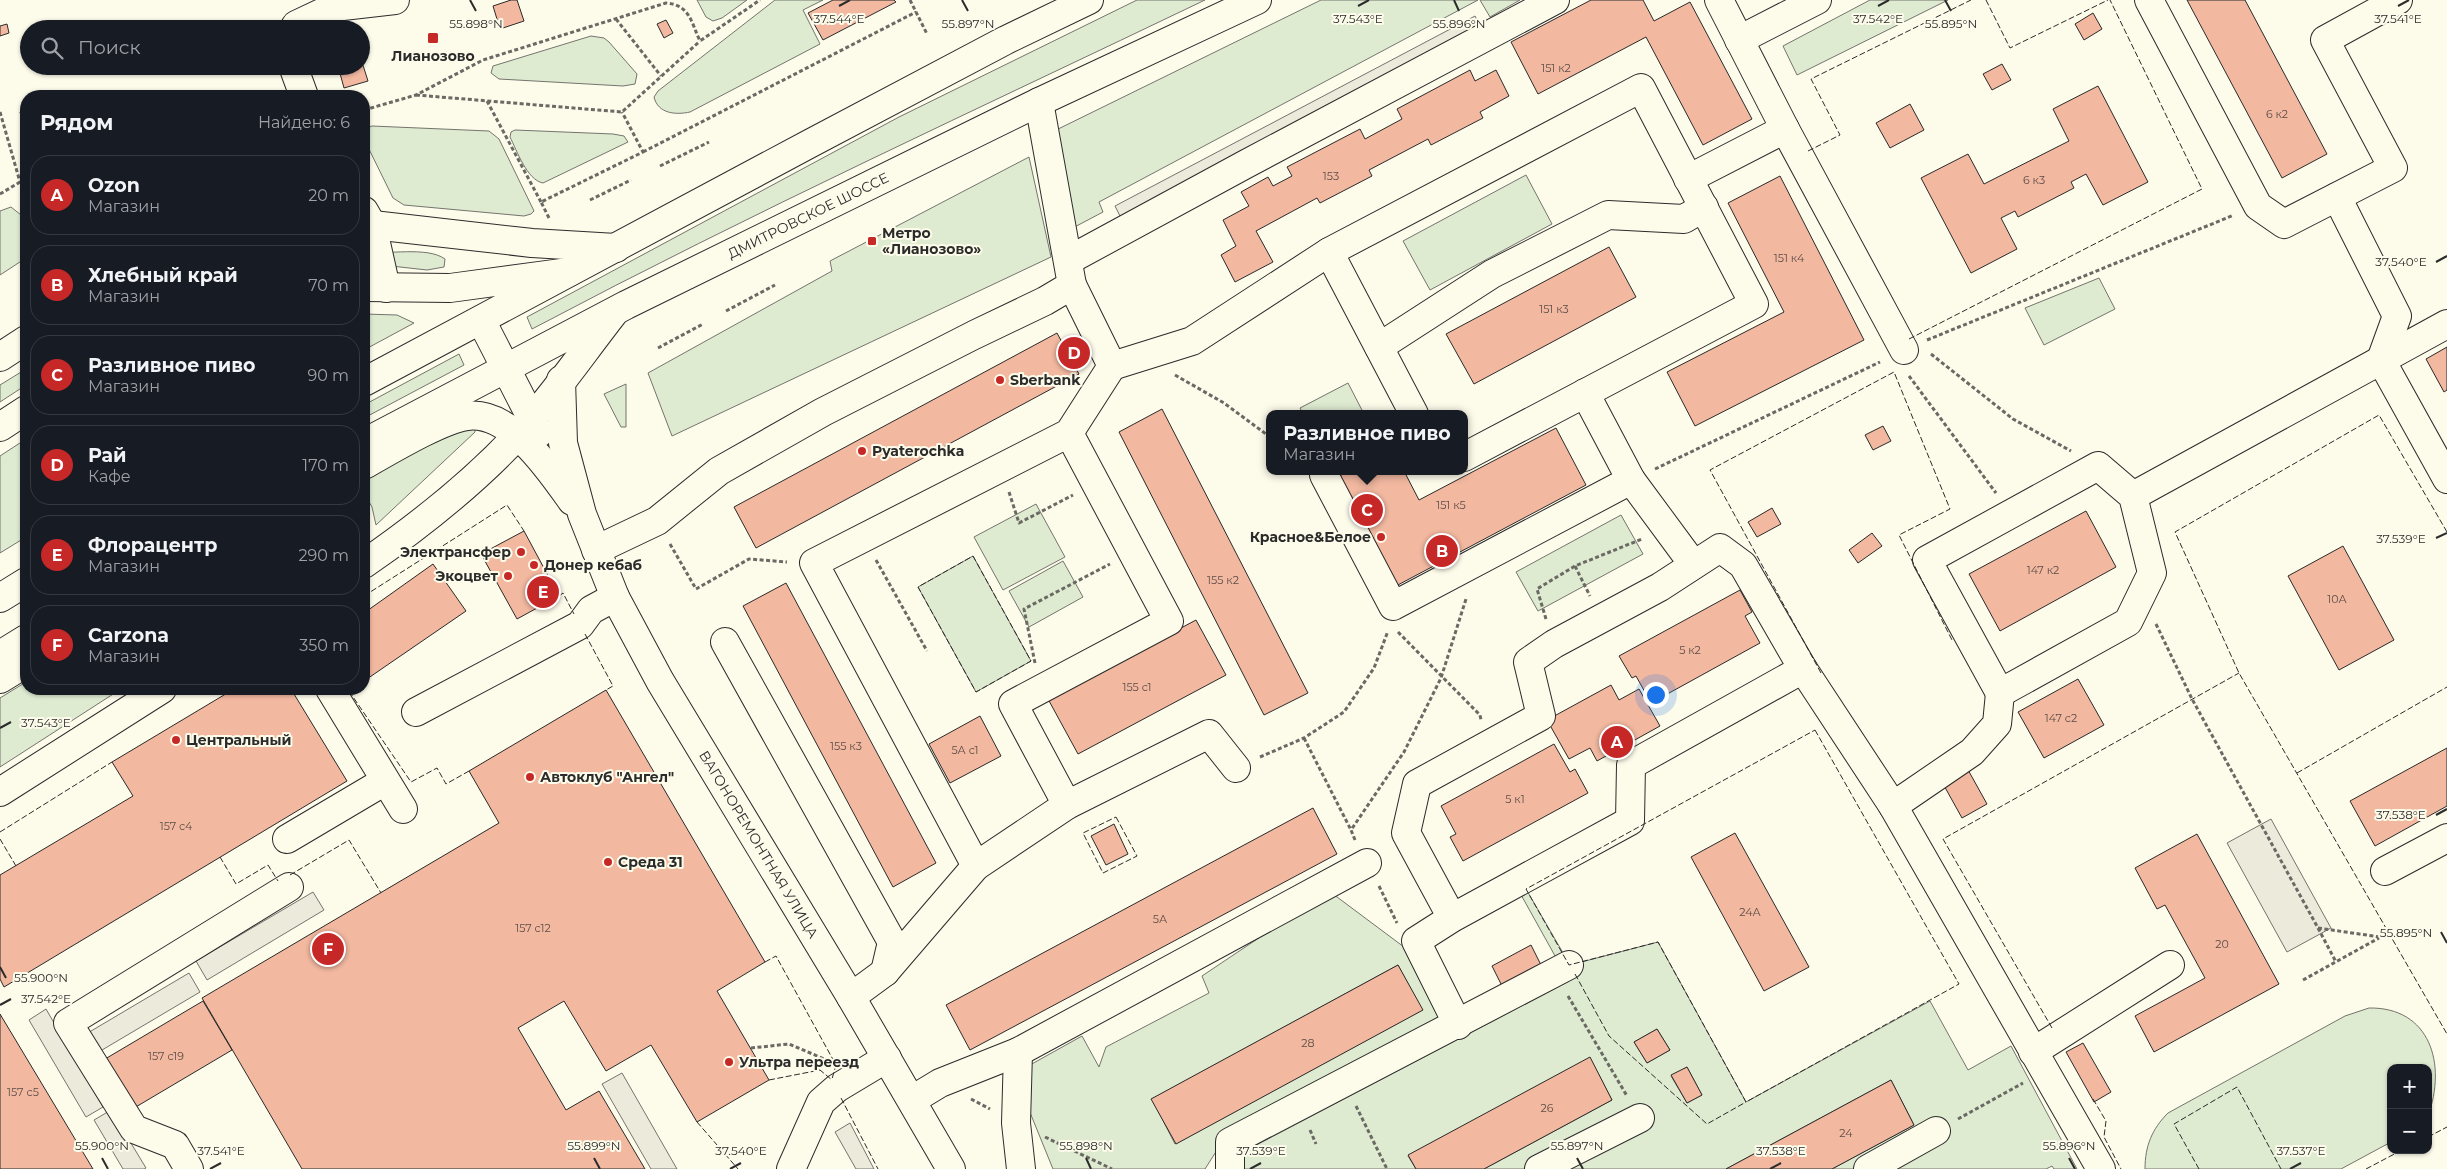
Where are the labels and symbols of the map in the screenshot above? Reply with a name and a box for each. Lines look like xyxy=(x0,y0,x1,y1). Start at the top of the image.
text: 37.544°E xyxy=(814,11,864,26)
text: 37.543°E xyxy=(1333,11,1383,26)
text: 37.542°E xyxy=(1853,11,1903,26)
text: 37.541°E xyxy=(2374,11,2422,26)
text: 55.898°N xyxy=(449,16,503,31)
text: 55.897°N xyxy=(942,16,994,31)
text: 55.896°N xyxy=(1433,16,1486,31)
text: 55.895°N xyxy=(1925,16,1977,31)
marker: Лианозово xyxy=(426,31,440,45)
place label: Лианозово xyxy=(391,47,475,65)
house number: 151 к2 xyxy=(1541,61,1571,75)
house number: 6 к2 xyxy=(2266,107,2288,121)
street label: ДМИТРОВСКОЕ ШОССЕ xyxy=(725,168,892,263)
house number: 153 xyxy=(1323,169,1339,183)
house number: 6 к3 xyxy=(2023,173,2045,187)
place label: Метро «Лианозово» xyxy=(882,224,981,258)
marker: Метро «Лианозово» xyxy=(866,235,878,247)
house number: 151 к4 xyxy=(1774,251,1805,265)
text: 37.540°E xyxy=(2375,254,2427,269)
house number: 151 к3 xyxy=(1539,302,1569,316)
pin: D xyxy=(1058,334,1090,372)
place label: Sberbank xyxy=(1010,371,1081,389)
marker: Sberbank xyxy=(994,374,1006,386)
place label: Pyaterochka xyxy=(872,442,964,460)
marker: Pyaterochka xyxy=(856,445,868,457)
pin: C xyxy=(1351,491,1383,529)
house number: 151 к5 xyxy=(1436,498,1466,512)
place label: Красное&Белое xyxy=(1250,528,1371,546)
marker: Красное&Белое xyxy=(1375,531,1387,543)
text: 37.539°E xyxy=(2376,531,2426,546)
pin: B xyxy=(1426,532,1458,570)
place label: Электрансфер xyxy=(400,543,511,561)
marker: Электрансфер xyxy=(515,546,527,558)
place label: Донер кебаб xyxy=(544,556,642,574)
marker: Донер кебаб xyxy=(528,559,540,571)
house number: 147 к2 xyxy=(2027,563,2059,577)
place label: Экоцвет xyxy=(435,567,499,585)
marker: Экоцвет xyxy=(502,570,514,582)
pin: E xyxy=(527,573,559,611)
house number: 155 к2 xyxy=(1207,573,1239,587)
house number: 10А xyxy=(2327,592,2347,606)
house number: 5 к2 xyxy=(1679,643,1701,657)
house number: 155 с1 xyxy=(1122,680,1152,694)
your location xyxy=(1643,682,1669,708)
house number: 147 с2 xyxy=(2045,711,2077,725)
text: 37.543°E xyxy=(21,715,71,730)
pin: A xyxy=(1601,723,1633,761)
place label: Центральный xyxy=(186,731,291,749)
marker: Центральный xyxy=(170,734,182,746)
house number: 155 к3 xyxy=(830,739,862,753)
house number: 5А с1 xyxy=(951,743,979,757)
street label: ВАГОНОРЕМОНТНАЯ УЛИЦА xyxy=(695,747,823,942)
place label: Автоклуб "Ангел" xyxy=(540,768,674,786)
marker: Автоклуб "Ангел" xyxy=(524,771,536,783)
house number: 5 к1 xyxy=(1505,792,1525,806)
text: 37.538°E xyxy=(2376,807,2426,822)
house number: 157 с4 xyxy=(160,819,193,833)
place label: Среда 31 xyxy=(618,853,683,871)
marker: Среда 31 xyxy=(602,856,614,868)
house number: 24А xyxy=(1739,905,1762,919)
house number: 5А xyxy=(1153,912,1168,926)
house number: 157 с12 xyxy=(515,921,551,935)
text: 55.895°N xyxy=(2380,925,2432,940)
pin: F xyxy=(312,930,344,968)
house number: 20 xyxy=(2215,937,2229,951)
text: 55.900°N xyxy=(14,970,68,985)
text: 37.542°E xyxy=(21,991,71,1006)
house number: 28 xyxy=(1301,1036,1315,1050)
house number: 157 с19 xyxy=(148,1049,184,1063)
place label: Ультра переезд xyxy=(739,1053,859,1071)
marker: Ультра переезд xyxy=(723,1056,735,1068)
house number: 157 с5 xyxy=(7,1085,39,1099)
house number: 26 xyxy=(1541,1101,1554,1115)
house number: 24 xyxy=(1839,1126,1853,1140)
text: 55.900°N xyxy=(75,1138,129,1153)
text: 55.899°N xyxy=(567,1138,621,1153)
text: 55.898°N xyxy=(1059,1138,1113,1153)
text: 55.897°N xyxy=(1551,1138,1603,1153)
text: 55.896°N xyxy=(2043,1138,2096,1153)
text: 37.541°E xyxy=(197,1143,245,1158)
text: 37.540°E xyxy=(715,1143,767,1158)
text: 37.539°E xyxy=(1236,1143,1286,1158)
text: 37.538°E xyxy=(1756,1143,1806,1158)
text: 37.537°E xyxy=(2276,1143,2326,1158)

